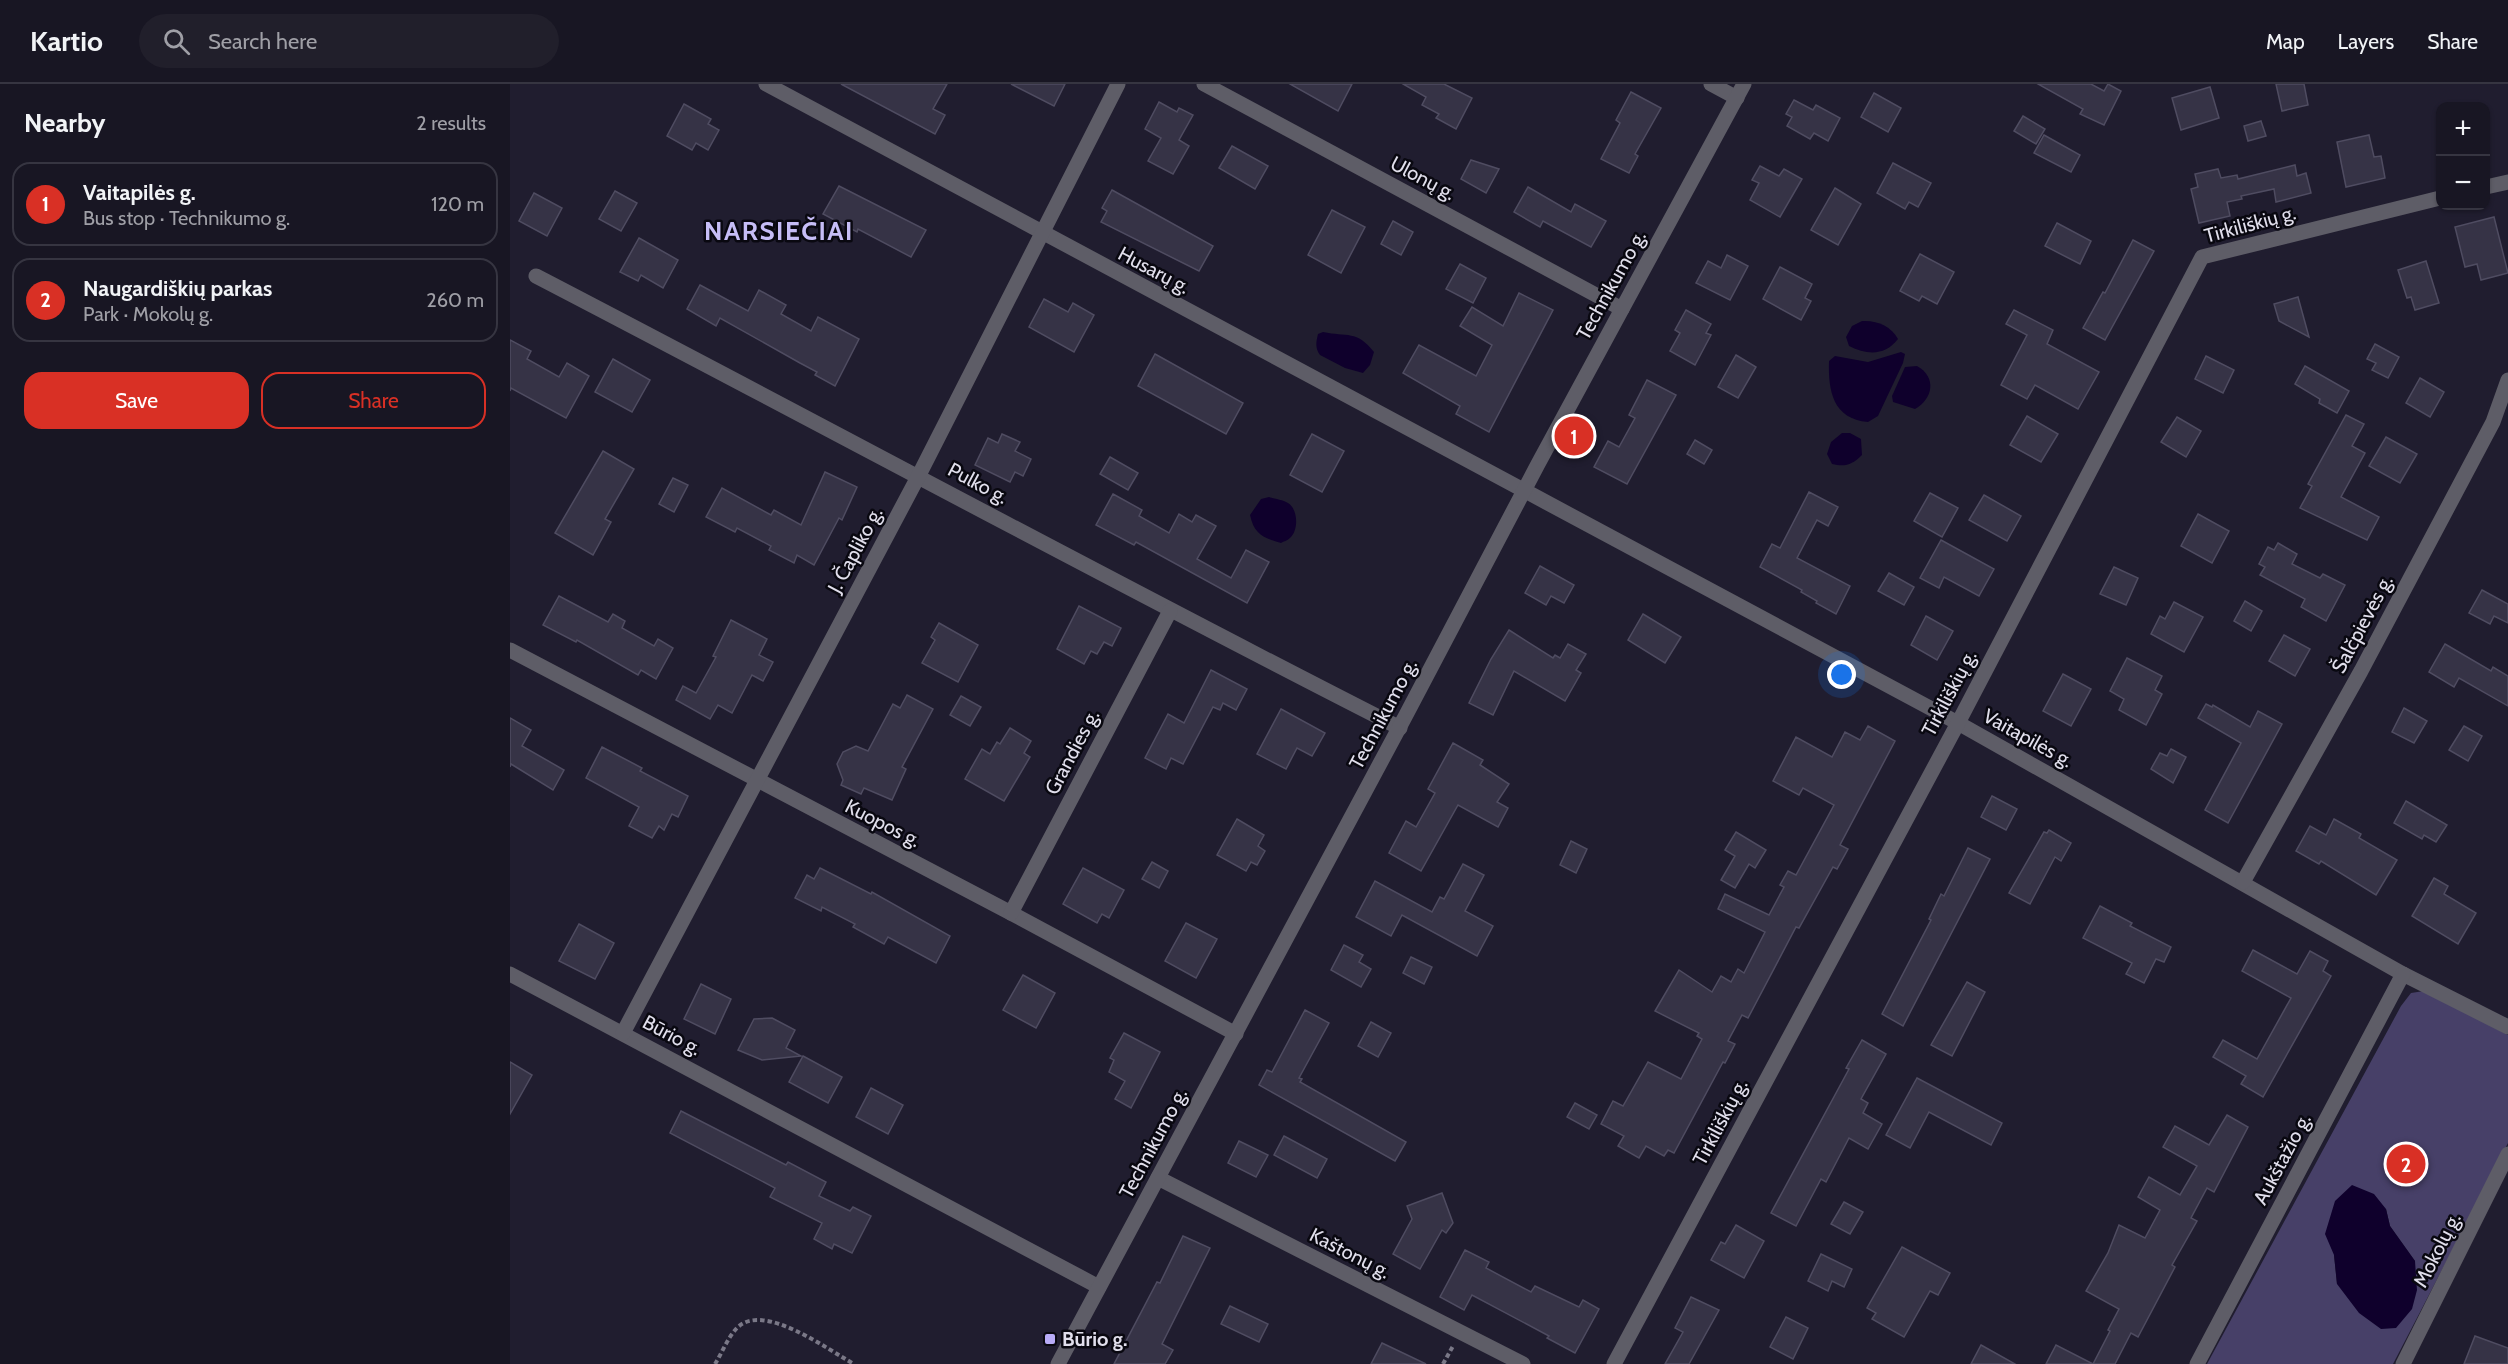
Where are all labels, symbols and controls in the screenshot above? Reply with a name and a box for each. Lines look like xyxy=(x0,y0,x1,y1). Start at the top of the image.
search box xyxy=(139,14,559,68)
text: Kartio xyxy=(30,24,103,58)
icon: search xyxy=(160,25,193,58)
text: Search here xyxy=(208,28,317,55)
text: Map xyxy=(2266,29,2305,54)
text: Layers xyxy=(2338,29,2394,54)
text: Share xyxy=(2427,29,2478,54)
map controls xyxy=(2436,102,2490,210)
button: + xyxy=(2436,102,2490,156)
text: Nearby xyxy=(24,107,105,139)
text: 2 results xyxy=(416,111,486,135)
street label: Ulonų g. xyxy=(1386,151,1460,205)
button: − xyxy=(2436,156,2490,210)
text: Vaitapilės g. xyxy=(83,179,196,206)
text: 1 xyxy=(42,192,49,216)
text: 120 m xyxy=(431,192,484,216)
street label: Tirkiliškių g. xyxy=(2202,200,2298,248)
text: Bus stop · Technikumo g. xyxy=(83,206,290,230)
district label: NARSIEČIAI xyxy=(704,215,854,247)
street label: Technikumo g. xyxy=(1571,226,1651,344)
street label: Husarų g. xyxy=(1114,241,1194,299)
text: Naugardiškių parkas xyxy=(83,275,272,302)
text: 2 xyxy=(40,288,51,312)
text: 260 m xyxy=(426,288,484,312)
text: Park · Mokolų g. xyxy=(83,302,213,326)
button: Save xyxy=(24,372,249,429)
button: Share xyxy=(261,372,486,429)
pin: 1 xyxy=(1554,414,1594,458)
street label: Pulko g. xyxy=(944,457,1012,509)
street label: J. Čapliko g. xyxy=(822,503,888,598)
street label: Šalčpievės g. xyxy=(2326,571,2398,677)
street label: Tirkiliškių g. xyxy=(1916,646,1982,740)
street label: Technikumo g. xyxy=(1344,655,1422,773)
your location xyxy=(1827,660,1856,689)
street label: Vaitapilės g. xyxy=(1979,704,2077,772)
street label: Grandies g. xyxy=(1040,705,1104,799)
street label: Kuopos g. xyxy=(841,794,925,852)
street label: Būrio g. xyxy=(639,1010,705,1060)
street label: Tirkiliškių g. xyxy=(1687,1075,1753,1169)
street label: Technikumo g. xyxy=(1114,1084,1192,1202)
street label: Aukštažio g. xyxy=(2248,1109,2316,1209)
pin: 2 xyxy=(2386,1142,2426,1186)
street label: Mokolų g. xyxy=(2408,1209,2466,1291)
street label: Kaštonų g. xyxy=(1306,1223,1394,1283)
place label: Būrio g. xyxy=(1062,1327,1127,1351)
marker: Būrio g. xyxy=(1043,1332,1057,1346)

